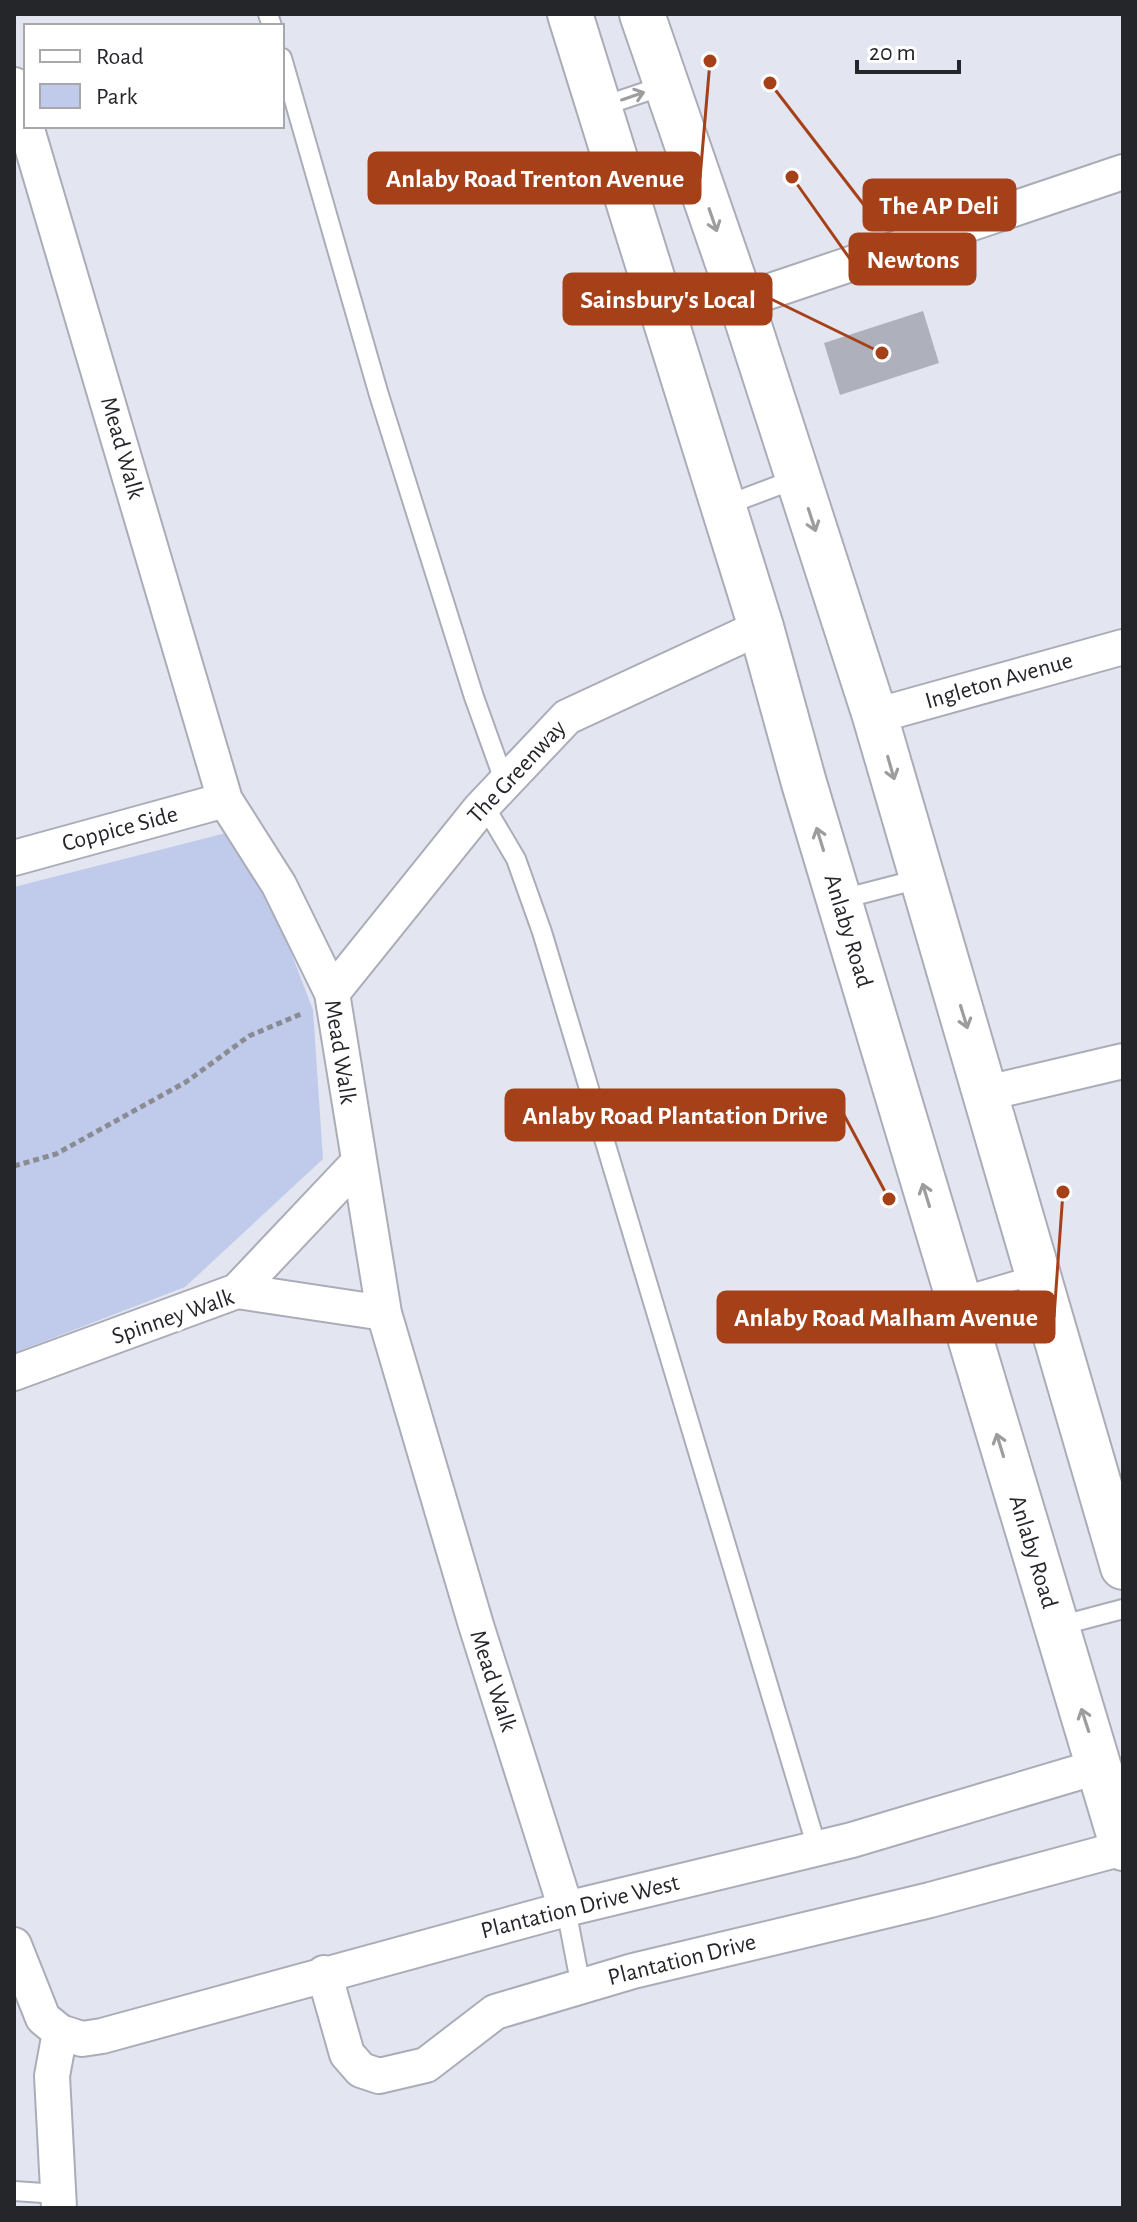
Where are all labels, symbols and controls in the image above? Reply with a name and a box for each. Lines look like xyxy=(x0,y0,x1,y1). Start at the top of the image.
legend xyxy=(24,24,284,128)
scale bar xyxy=(857,24,959,74)
text: 20 m xyxy=(869,41,916,65)
text: Road xyxy=(96,45,144,69)
text: Park xyxy=(96,85,137,109)
one-way arrow xyxy=(621,87,646,102)
callout: Anlaby Road Trenton Avenue xyxy=(369,153,700,203)
text: Anlaby Road Trenton Avenue xyxy=(386,166,684,192)
callout: The AP Deli xyxy=(864,180,1015,230)
text: The AP Deli xyxy=(879,193,999,219)
one-way arrow xyxy=(707,207,722,232)
callout: Newtons xyxy=(850,234,975,284)
text: Newtons xyxy=(866,247,960,273)
callout: Sainsbury's Local xyxy=(564,274,771,324)
text: Sainsbury's Local xyxy=(580,287,756,313)
street label: Mead Walk xyxy=(96,394,148,502)
one-way arrow xyxy=(805,508,820,533)
street label: Ingleton Avenue xyxy=(922,648,1076,714)
street label: The Greenway xyxy=(463,716,571,828)
one-way arrow xyxy=(885,755,899,780)
street label: Coppice Side xyxy=(59,802,181,856)
one-way arrow xyxy=(812,826,827,852)
street label: Anlaby Road xyxy=(819,872,877,990)
street label: Mead Walk xyxy=(320,998,360,1106)
one-way arrow xyxy=(957,1004,972,1030)
callout: Anlaby Road Plantation Drive xyxy=(506,1090,844,1140)
text: Anlaby Road Plantation Drive xyxy=(522,1103,828,1129)
one-way arrow xyxy=(918,1183,933,1209)
street label: Spinney Walk xyxy=(109,1285,237,1349)
callout: Anlaby Road Malham Avenue xyxy=(718,1292,1054,1342)
text: Anlaby Road Malham Avenue xyxy=(734,1305,1038,1331)
one-way arrow xyxy=(992,1432,1007,1458)
street label: Anlaby Road xyxy=(1004,1493,1062,1611)
street label: Mead Walk xyxy=(465,1627,521,1735)
one-way arrow xyxy=(1077,1707,1092,1732)
street label: Plantation Drive West xyxy=(478,1871,682,1943)
street label: Plantation Drive xyxy=(606,1930,758,1990)

